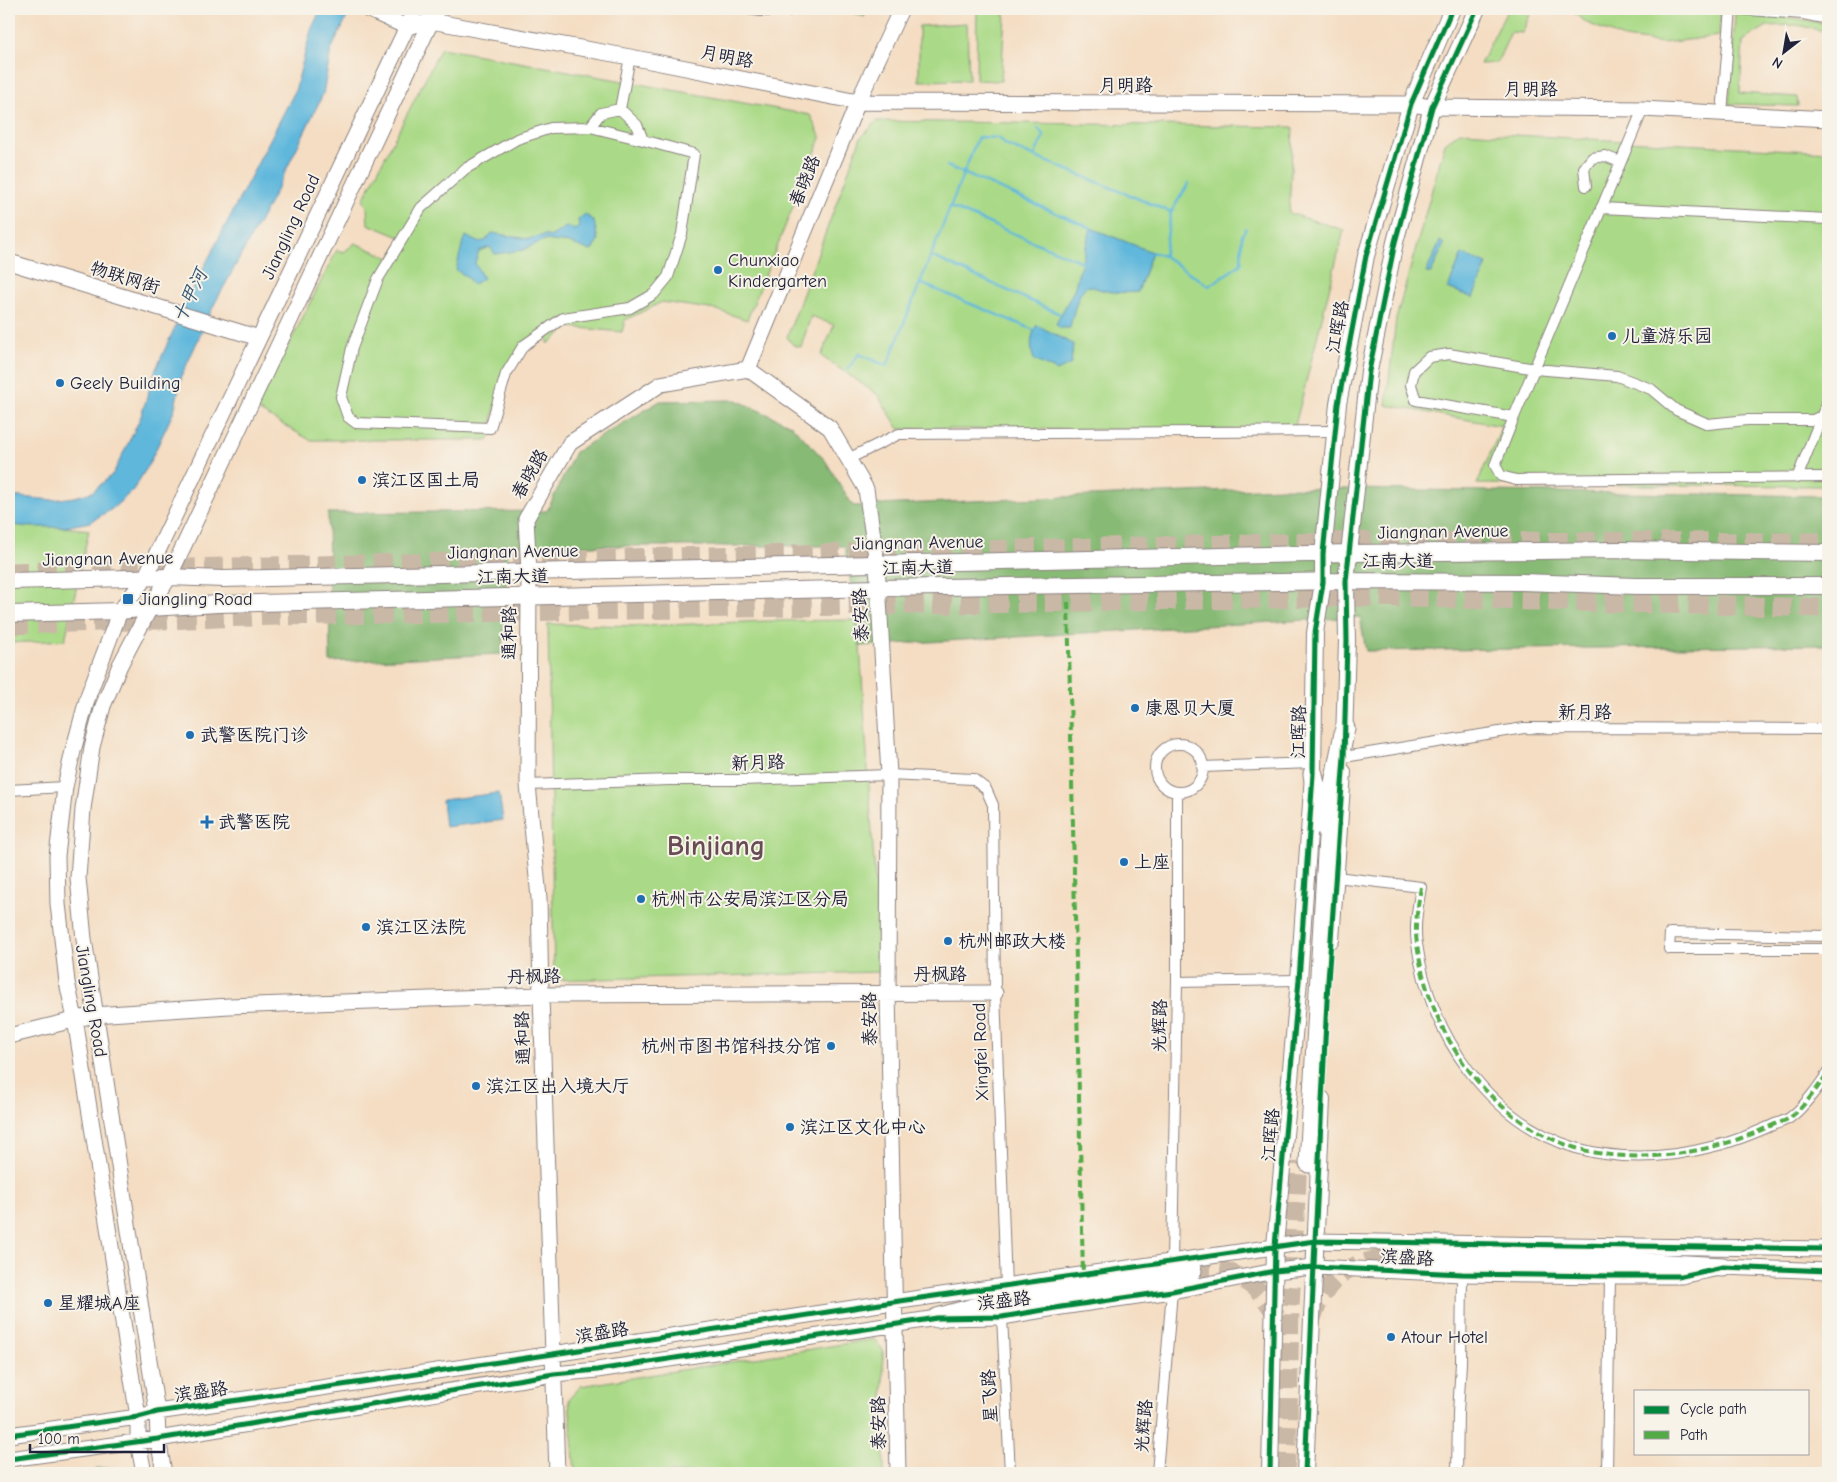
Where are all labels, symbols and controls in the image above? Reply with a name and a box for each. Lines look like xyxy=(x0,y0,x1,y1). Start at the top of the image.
north arrow xyxy=(1760,28,1810,78)
street label: 月明路 xyxy=(698,42,756,72)
text: N xyxy=(1769,53,1786,72)
street label: 月明路 xyxy=(1099,75,1153,96)
street label: 月明路 xyxy=(1504,79,1558,100)
street label: 春晓路 xyxy=(785,152,825,210)
street label: Jiangling Road xyxy=(258,171,324,283)
place label: Chunxiao Kindergarten xyxy=(728,250,827,292)
street label: 物联网街 xyxy=(88,257,162,299)
water label: 十甲河 xyxy=(168,263,213,326)
marker: Chunxiao Kindergarten xyxy=(712,264,724,276)
street label: 江晖路 xyxy=(1323,298,1353,356)
place label: 儿童游乐园 xyxy=(1622,326,1712,347)
marker: 儿童游乐园 xyxy=(1606,330,1618,342)
place label: Geely Building xyxy=(70,373,180,394)
marker: Geely Building xyxy=(54,377,66,389)
street label: 春晓路 xyxy=(507,445,553,503)
place label: 滨江区国土局 xyxy=(372,470,480,491)
marker: 滨江区国土局 xyxy=(356,474,368,486)
street label: Jiangnan Avenue xyxy=(1377,520,1509,544)
street label: Jiangnan Avenue xyxy=(852,531,984,555)
street label: Jiangnan Avenue xyxy=(447,540,579,564)
street label: Jiangnan Avenue xyxy=(42,547,174,571)
street label: 江南大道 xyxy=(1362,551,1434,572)
street label: 江南大道 xyxy=(882,557,954,579)
street label: 江南大道 xyxy=(477,566,549,588)
street label: 泰安路 xyxy=(849,587,873,643)
place label: Jiangling Road xyxy=(139,589,253,610)
marker: Jiangling Road xyxy=(121,592,135,606)
street label: 通和路 xyxy=(499,606,520,660)
place label: 康恩贝大厦 xyxy=(1145,698,1235,719)
marker: 康恩贝大厦 xyxy=(1129,702,1141,714)
street label: 新月路 xyxy=(1558,702,1612,723)
street label: 江晖路 xyxy=(1288,705,1310,759)
place label: 武警医院门诊 xyxy=(200,725,308,746)
marker: 武警医院门诊 xyxy=(184,729,196,741)
street label: 新月路 xyxy=(731,752,785,774)
place label: 武警医院 xyxy=(218,812,290,833)
marker: 武警医院 xyxy=(200,815,214,829)
district label: Binjiang xyxy=(667,830,765,862)
place label: 上座 xyxy=(1134,852,1170,873)
marker: 上座 xyxy=(1118,856,1130,868)
place label: 杭州市公安局滨江区分局 xyxy=(651,889,849,910)
marker: 杭州市公安局滨江区分局 xyxy=(635,893,647,905)
place label: 滨江区法院 xyxy=(376,917,466,938)
marker: 滨江区法院 xyxy=(360,921,372,933)
place label: 杭州邮政大楼 xyxy=(958,931,1066,952)
marker: 杭州邮政大楼 xyxy=(942,935,954,947)
street label: Jiangling Road xyxy=(71,943,111,1059)
street label: 丹枫路 xyxy=(913,964,967,985)
street label: 丹枫路 xyxy=(507,966,561,988)
street label: 泰安路 xyxy=(859,992,881,1046)
street label: 光辉路 xyxy=(1149,999,1171,1053)
street label: Xingfei Road xyxy=(969,1002,993,1102)
street label: 通和路 xyxy=(512,1011,534,1065)
place label: 杭州市图书馆科技分馆 xyxy=(641,1036,821,1057)
marker: 杭州市图书馆科技分馆 xyxy=(825,1040,837,1052)
place label: 滨江区出入境大厅 xyxy=(486,1076,630,1097)
marker: 滨江区出入境大厅 xyxy=(470,1080,482,1092)
street label: 江晖路 xyxy=(1258,1107,1284,1163)
place label: 滨江区文化中心 xyxy=(800,1117,926,1138)
marker: 滨江区文化中心 xyxy=(784,1121,796,1133)
street label: 滨盛路 xyxy=(1379,1246,1435,1270)
street label: 滨盛路 xyxy=(976,1288,1032,1314)
place label: 星耀城A座 xyxy=(58,1293,140,1314)
marker: 星耀城A座 xyxy=(42,1297,54,1309)
street label: 滨盛路 xyxy=(574,1318,630,1348)
place label: Atour Hotel xyxy=(1401,1327,1488,1348)
marker: Atour Hotel xyxy=(1385,1331,1397,1343)
street label: 星飞路 xyxy=(978,1368,1002,1424)
street label: 滨盛路 xyxy=(173,1378,229,1406)
legend xyxy=(1634,1390,1810,1454)
street label: 泰安路 xyxy=(868,1396,890,1450)
street label: 光辉路 xyxy=(1131,1398,1157,1454)
text: Cycle path xyxy=(1680,1400,1747,1418)
scale bar xyxy=(30,1422,164,1454)
text: Path xyxy=(1680,1426,1708,1444)
text: 100 m xyxy=(38,1430,80,1448)

